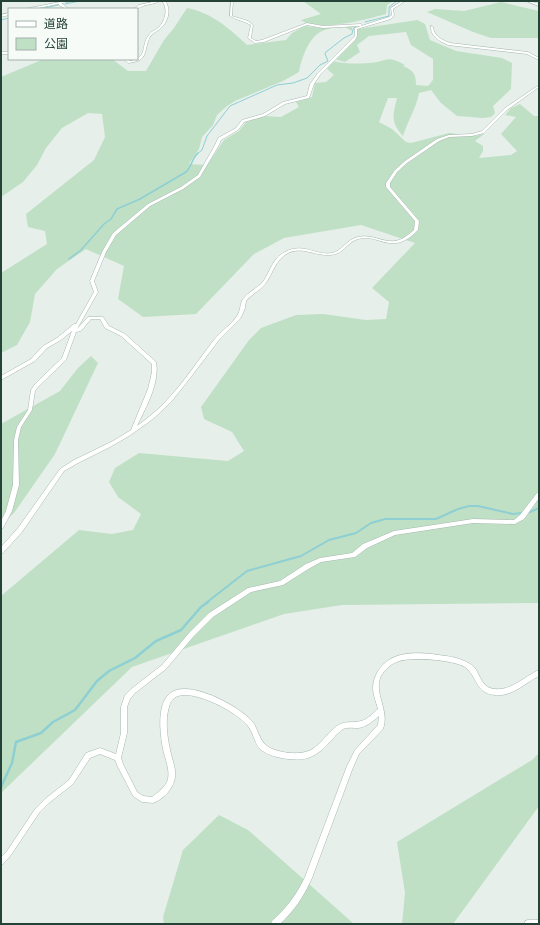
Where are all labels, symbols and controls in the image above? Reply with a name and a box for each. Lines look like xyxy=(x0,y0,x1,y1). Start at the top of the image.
legend xyxy=(8,8,138,60)
text: 道路 xyxy=(44,17,68,31)
text: 公園 xyxy=(44,37,68,51)

